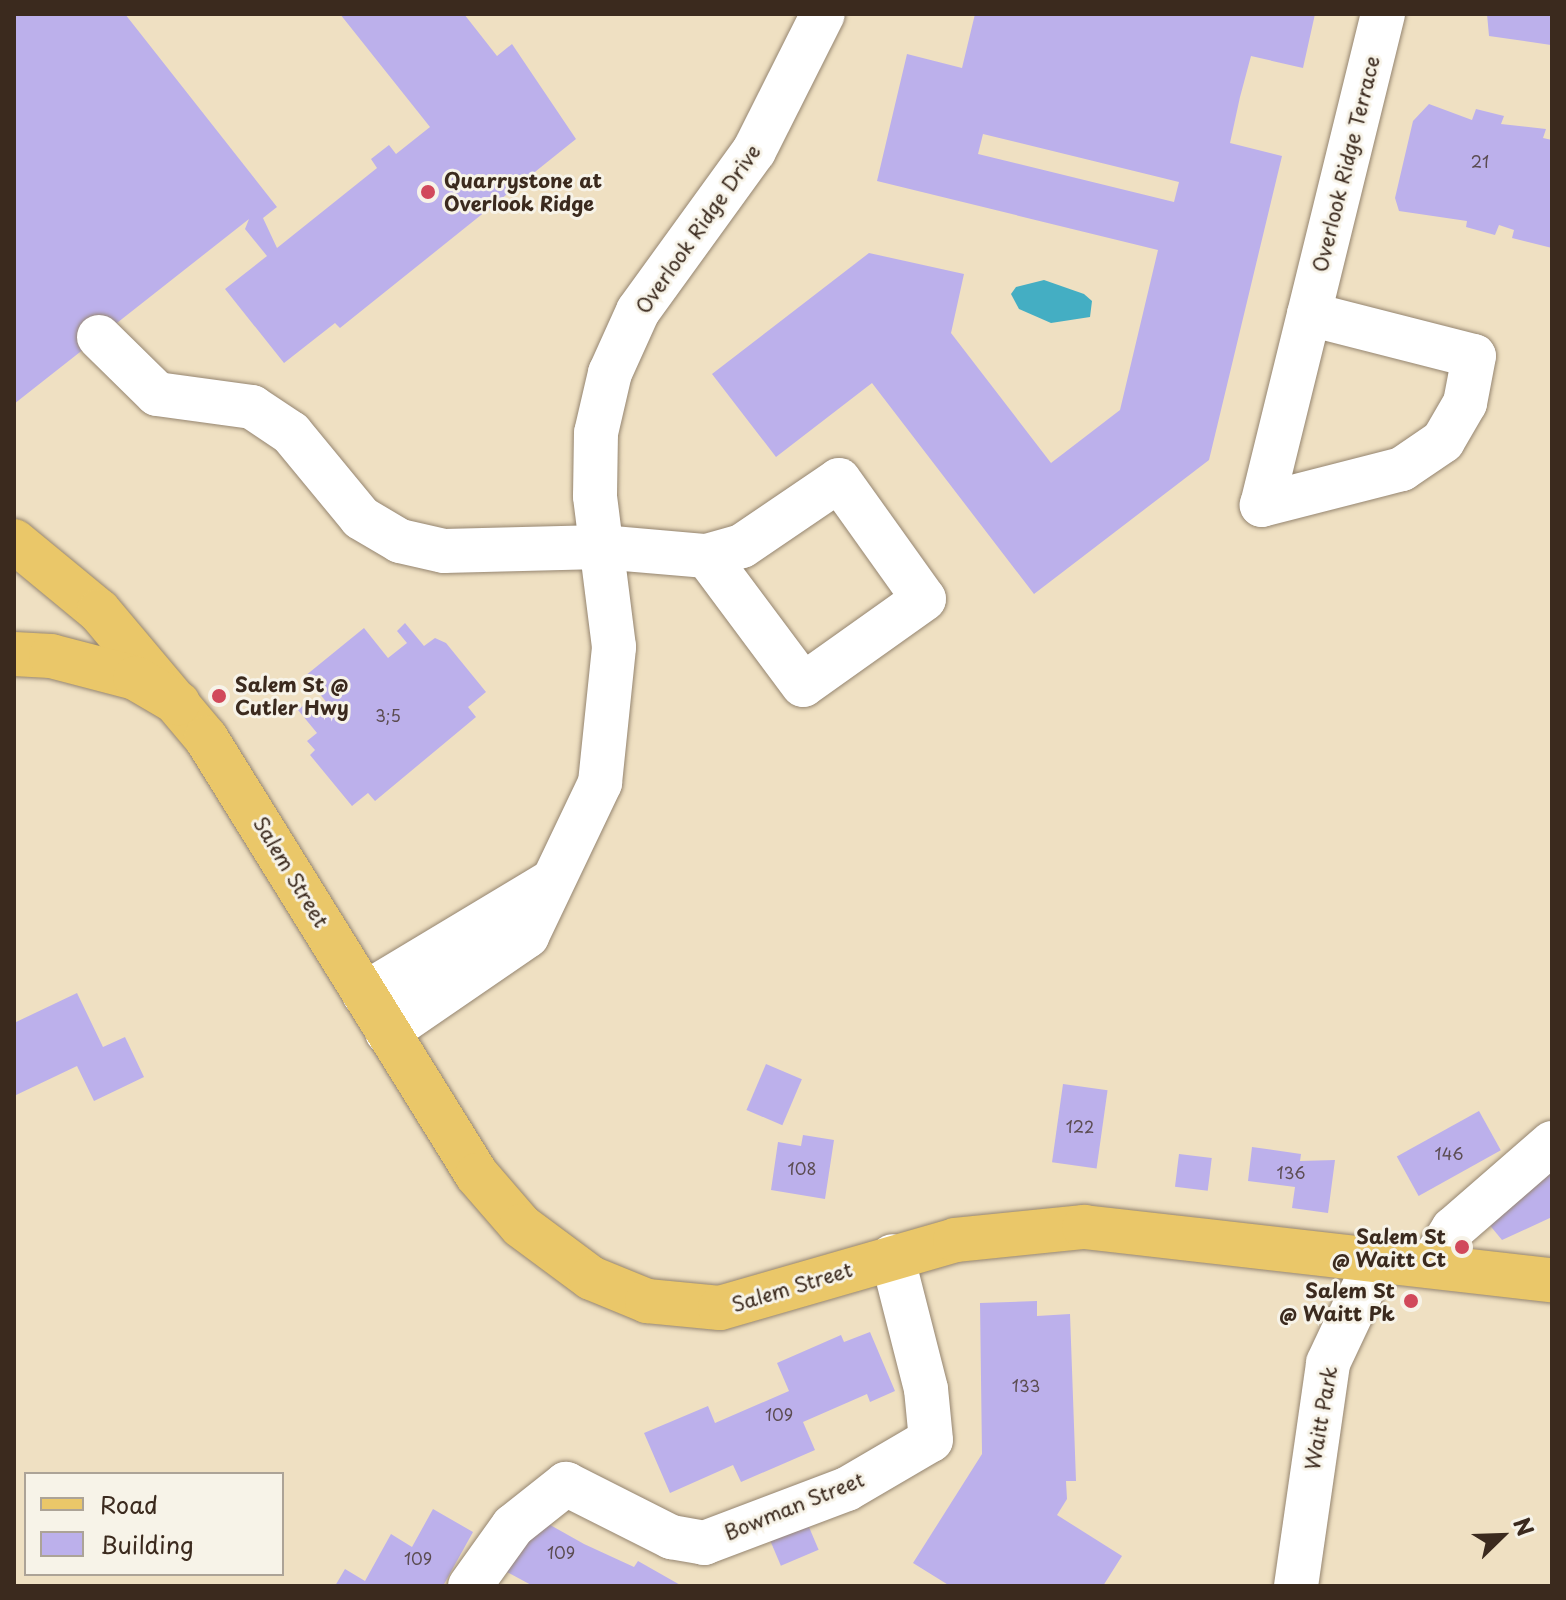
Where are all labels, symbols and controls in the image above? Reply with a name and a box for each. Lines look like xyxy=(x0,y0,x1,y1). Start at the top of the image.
street label: Overlook Ridge Terrace xyxy=(1307,53,1385,275)
street label: Overlook Ridge Drive xyxy=(630,139,766,319)
house number: 21 xyxy=(1471,151,1489,171)
place label: Quarrystone at Overlook Ridge xyxy=(444,168,603,215)
marker: Quarrystone at Overlook Ridge xyxy=(419,183,437,201)
place label: Salem St @ Cutler Hwy xyxy=(235,672,350,719)
marker: Salem St @ Cutler Hwy xyxy=(210,687,228,705)
house number: 3;5 xyxy=(375,705,401,725)
street label: Salem Street xyxy=(248,812,334,932)
house number: 122 xyxy=(1066,1116,1094,1136)
house number: 146 xyxy=(1434,1143,1464,1163)
house number: 108 xyxy=(788,1158,816,1178)
house number: 136 xyxy=(1276,1162,1306,1182)
place label: Salem St @ Waitt Ct xyxy=(1332,1224,1446,1271)
marker: Salem St @ Waitt Ct xyxy=(1453,1238,1471,1256)
street label: Salem Street xyxy=(728,1257,856,1317)
place label: Salem St @ Waitt Pk xyxy=(1279,1278,1395,1325)
marker: Salem St @ Waitt Pk xyxy=(1402,1292,1420,1310)
street label: Waitt Park xyxy=(1300,1364,1342,1472)
house number: 133 xyxy=(1012,1375,1040,1395)
house number: 109 xyxy=(765,1404,793,1424)
street label: Bowman Street xyxy=(720,1467,868,1545)
legend xyxy=(24,1472,284,1576)
text: Road xyxy=(100,1486,158,1522)
north arrow xyxy=(1462,1496,1542,1576)
text: N xyxy=(1506,1512,1543,1541)
text: Building xyxy=(100,1526,194,1562)
house number: 109 xyxy=(547,1542,575,1562)
house number: 109 xyxy=(404,1548,432,1568)

